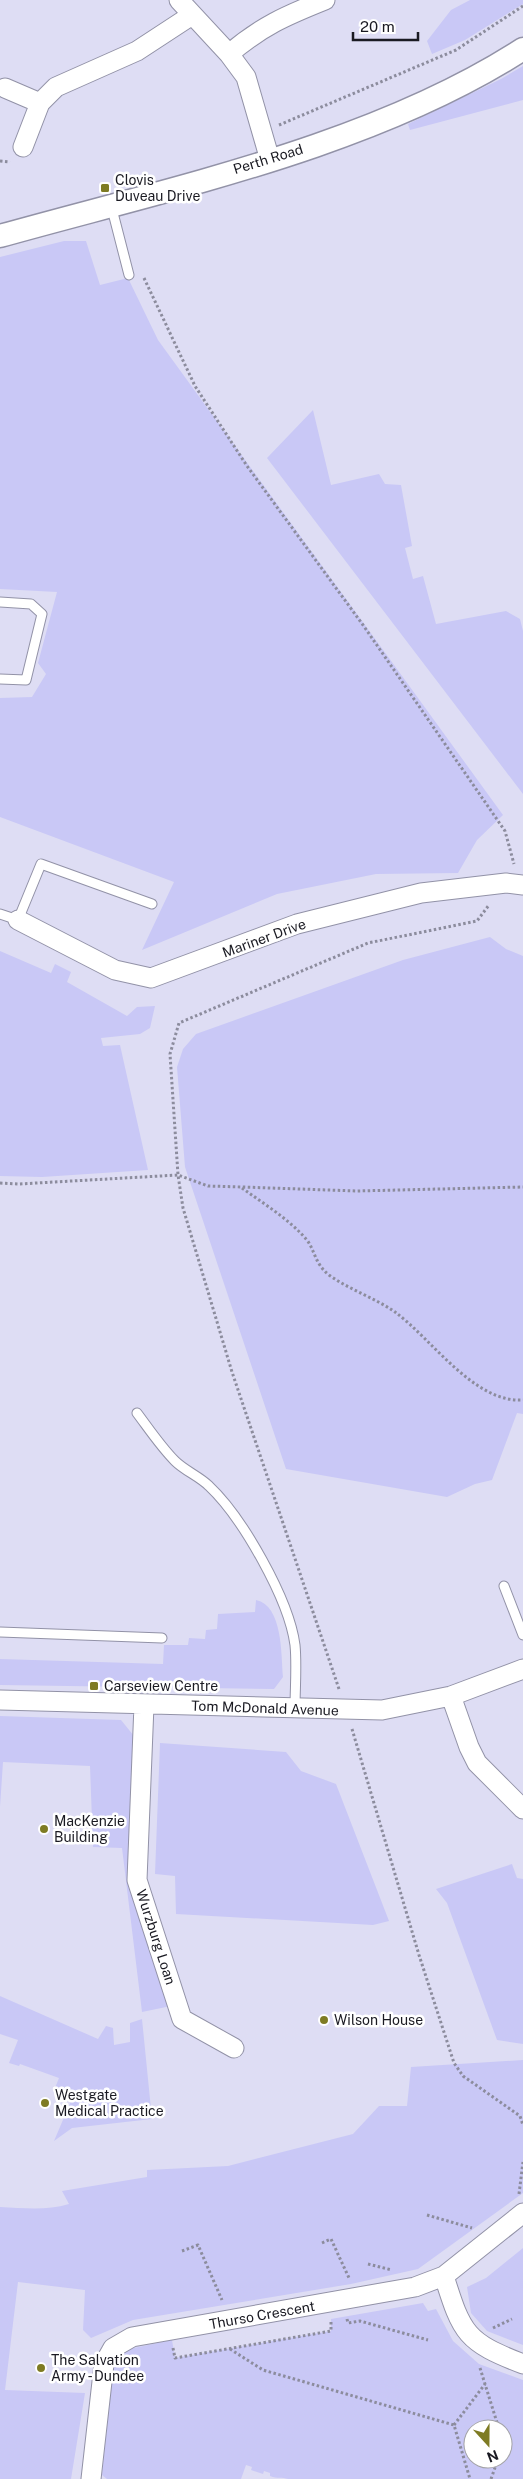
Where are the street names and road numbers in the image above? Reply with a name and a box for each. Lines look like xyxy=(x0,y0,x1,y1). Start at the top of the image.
street label: Perth Road xyxy=(231,141,305,177)
street label: Mariner Drive xyxy=(220,915,308,960)
street label: Tom McDonald Avenue xyxy=(191,1697,339,1719)
street label: Wurzburg Loan xyxy=(133,1887,179,1987)
street label: Thurso Crescent xyxy=(208,2298,316,2332)

